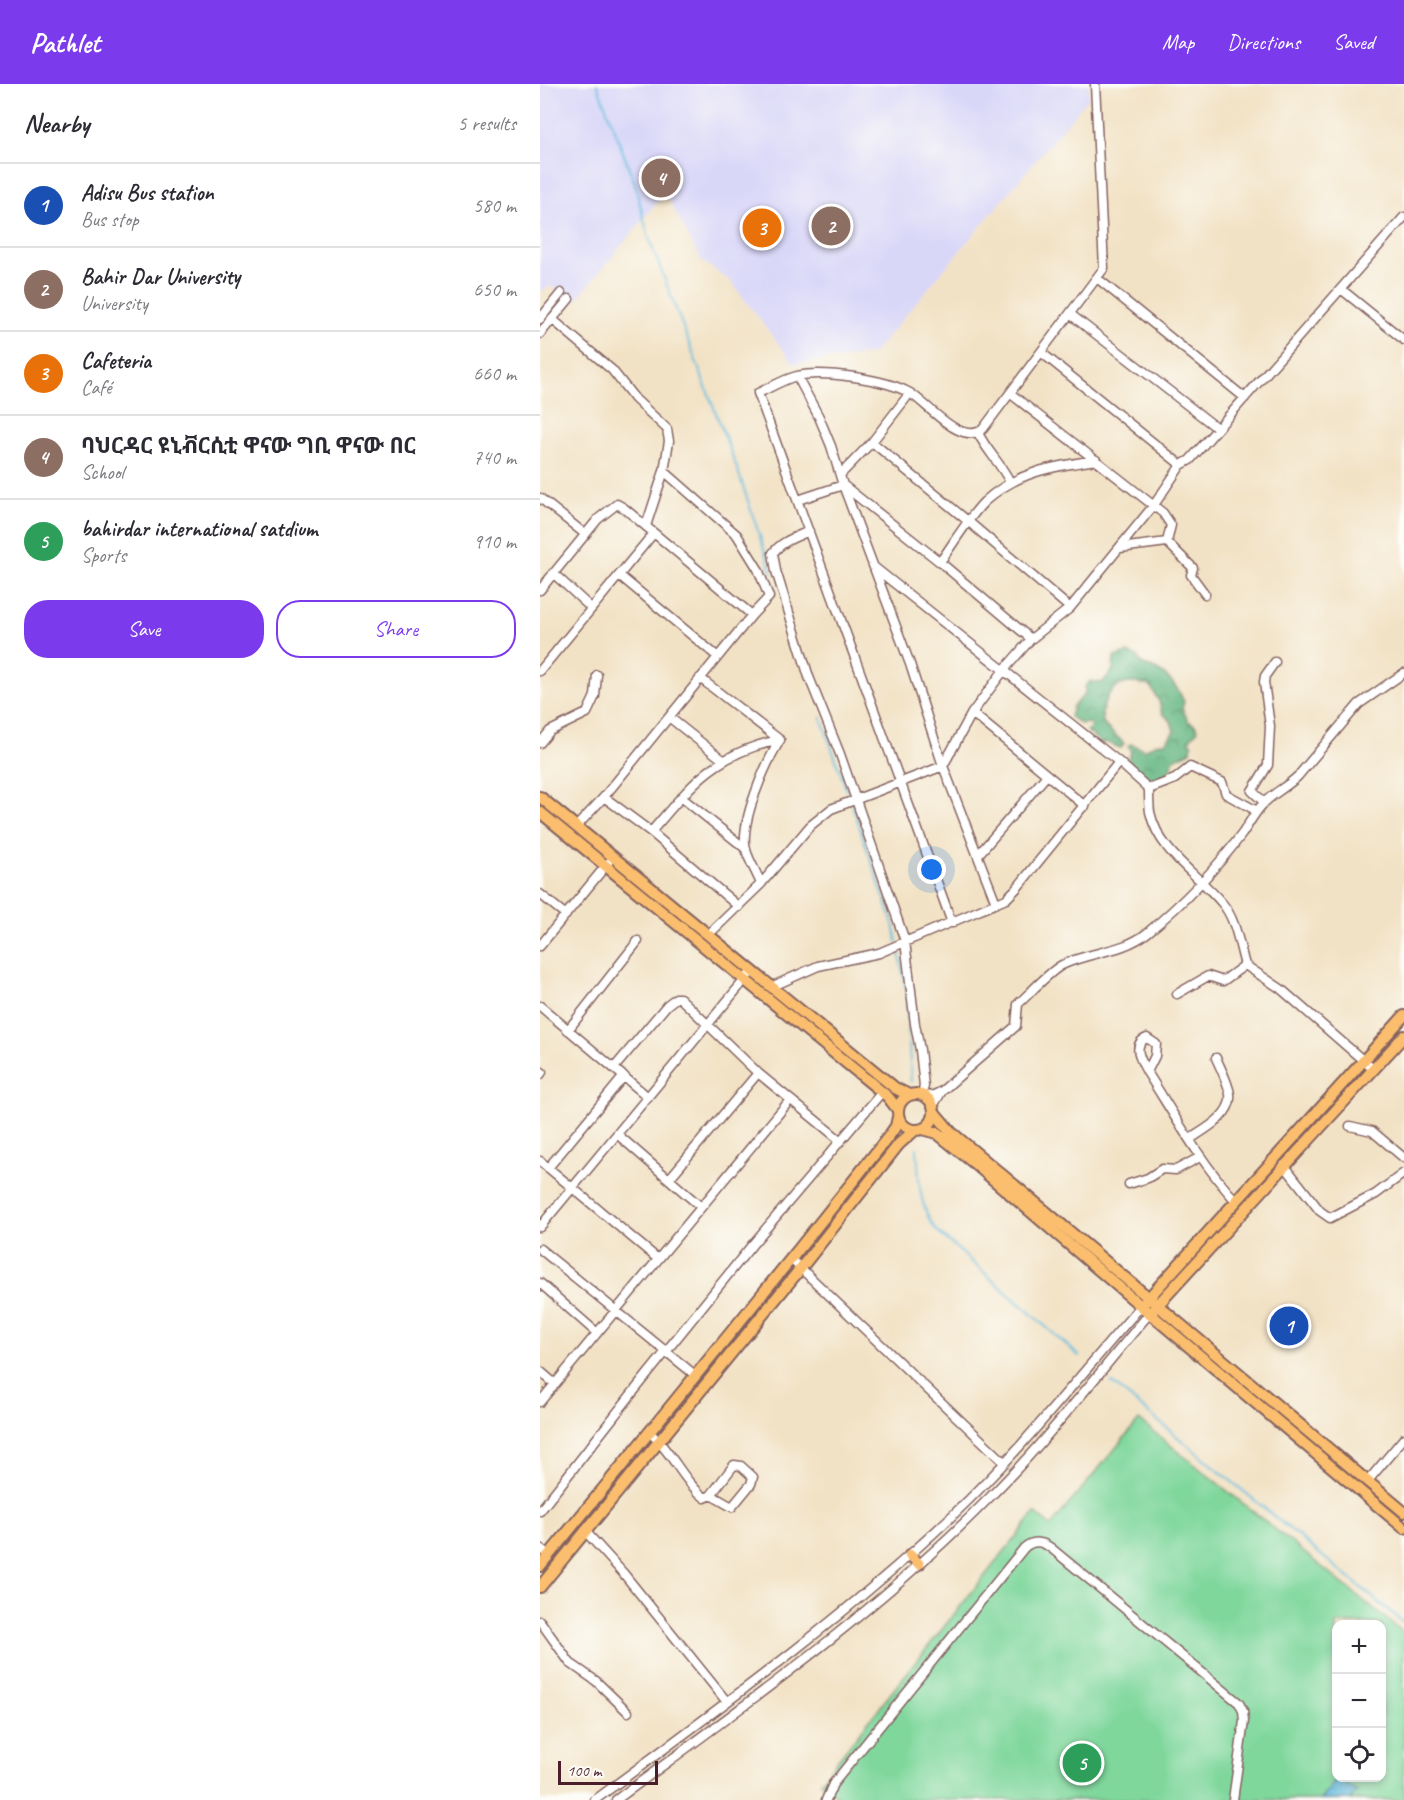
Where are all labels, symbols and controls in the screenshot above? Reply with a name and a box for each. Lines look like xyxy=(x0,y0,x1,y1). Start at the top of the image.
text: Pathlet xyxy=(30,25,100,60)
text: Map xyxy=(1162,29,1194,55)
text: Directions xyxy=(1227,29,1300,55)
text: Saved xyxy=(1333,29,1374,55)
text: Nearby xyxy=(24,107,89,140)
text: 5 results xyxy=(457,111,516,136)
pin: 4 xyxy=(642,156,680,200)
text: Adisu Bus station xyxy=(81,179,214,207)
text: 1 xyxy=(39,193,48,218)
text: 580 m xyxy=(473,193,516,218)
pin: 2 xyxy=(812,204,850,248)
pin: 3 xyxy=(742,206,782,250)
text: Bus stop xyxy=(81,207,139,232)
text: Bahir Dar University xyxy=(81,263,240,291)
text: 2 xyxy=(39,277,48,302)
text: 650 m xyxy=(473,277,516,302)
text: University xyxy=(81,291,148,316)
text: Cafeteria xyxy=(81,347,151,375)
text: 3 xyxy=(39,361,48,386)
text: 660 m xyxy=(473,361,516,386)
text: Café xyxy=(81,375,112,400)
text: ባህርዳር ዩኒቭርሲቲ ዋናው ግቢ ዋናው በር xyxy=(81,432,416,460)
text: 4 xyxy=(39,445,48,470)
text: 740 m xyxy=(473,445,516,470)
text: School xyxy=(81,460,124,485)
text: bahirdar international satdium xyxy=(81,515,317,543)
text: 5 xyxy=(39,529,48,554)
text: 910 m xyxy=(473,529,516,554)
text: Sports xyxy=(81,543,126,568)
button: Save xyxy=(24,600,264,658)
button: Share xyxy=(276,600,516,658)
your location xyxy=(917,855,946,884)
pin: 1 xyxy=(1270,1304,1308,1348)
map controls xyxy=(1332,1620,1386,1782)
button: + xyxy=(1332,1620,1386,1674)
button: − xyxy=(1332,1674,1386,1728)
button: locate xyxy=(1332,1728,1386,1782)
pin: 5 xyxy=(1062,1740,1102,1786)
scale bar xyxy=(558,1758,658,1786)
text: 100 m xyxy=(567,1761,601,1781)

